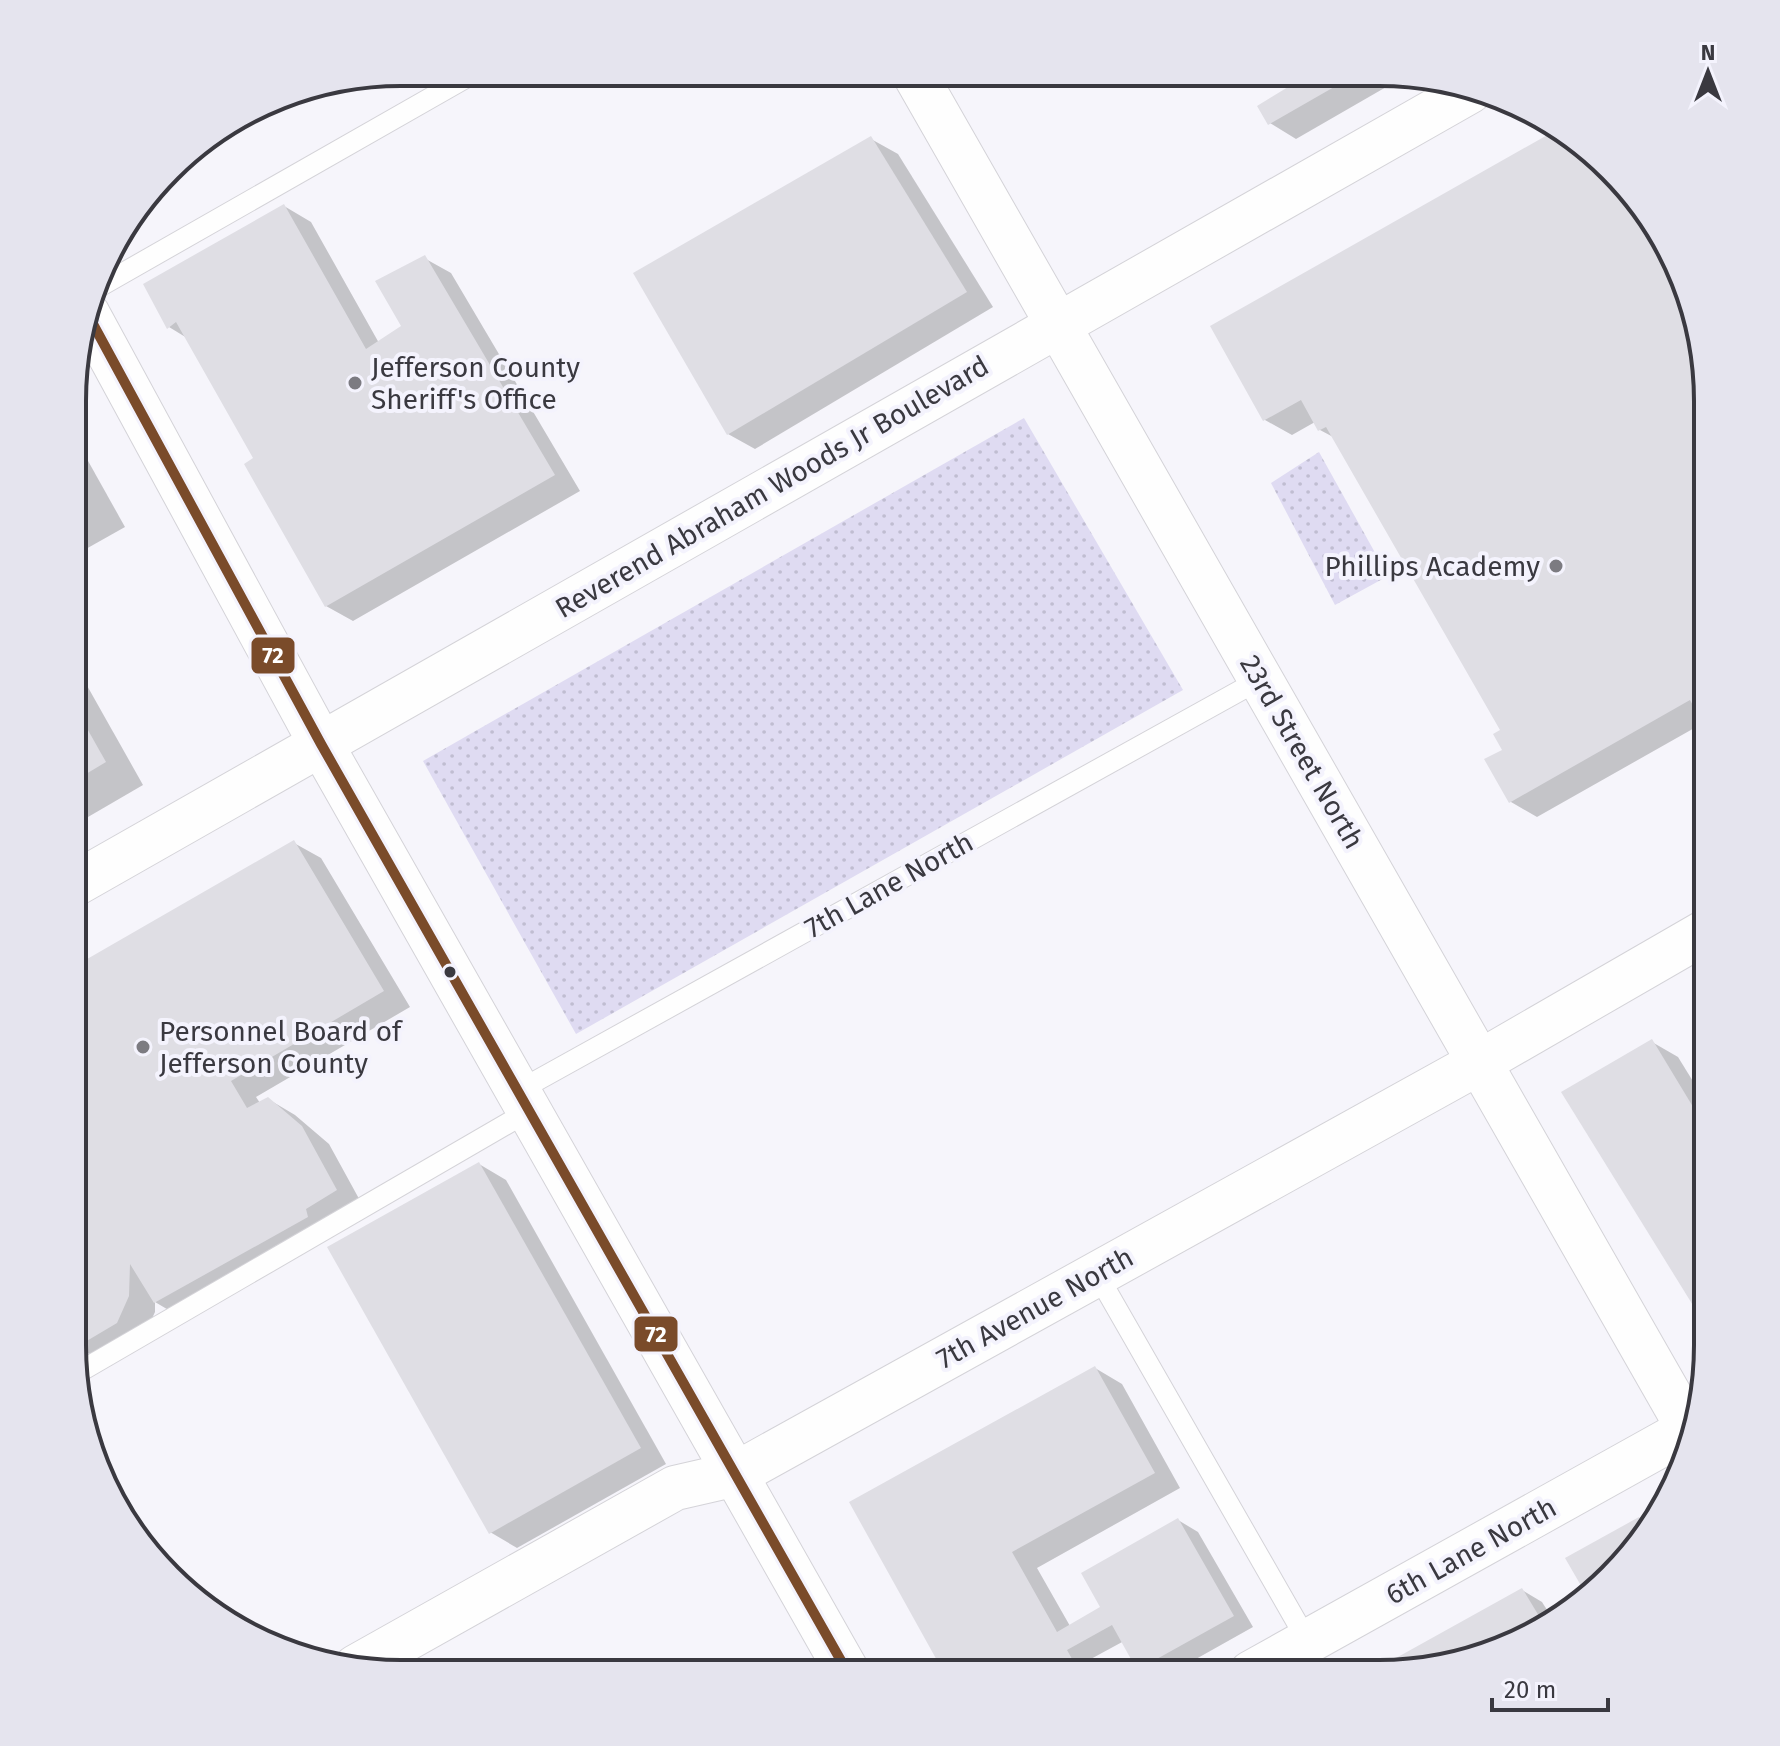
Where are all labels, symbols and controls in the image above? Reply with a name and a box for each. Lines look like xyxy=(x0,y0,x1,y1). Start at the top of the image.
north arrow xyxy=(1668,32,1748,112)
text: N xyxy=(1701,39,1715,66)
street label: Reverend Abraham Woods Jr Boulevard xyxy=(549,349,995,625)
place label: Jefferson County Sheriff's Office xyxy=(371,351,580,416)
marker: Jefferson County Sheriff's Office xyxy=(346,374,364,392)
place label: Phillips Academy xyxy=(1325,550,1540,583)
marker: Phillips Academy xyxy=(1547,557,1565,575)
line badge: 72 xyxy=(250,636,296,675)
text: 72 xyxy=(262,642,284,669)
street label: 23rd Street North xyxy=(1233,649,1371,855)
street label: 7th Lane North xyxy=(799,825,979,945)
unlabelled marker xyxy=(442,964,458,980)
place label: Personnel Board of Jefferson County xyxy=(159,1015,404,1080)
marker: Personnel Board of Jefferson County xyxy=(134,1038,152,1056)
street label: 7th Avenue North xyxy=(931,1240,1139,1376)
line badge: 72 xyxy=(633,1315,679,1353)
text: 72 xyxy=(645,1321,667,1348)
street label: 6th Lane North xyxy=(1380,1491,1562,1611)
scale bar xyxy=(1492,1662,1608,1712)
text: 20 m xyxy=(1504,1676,1556,1704)

